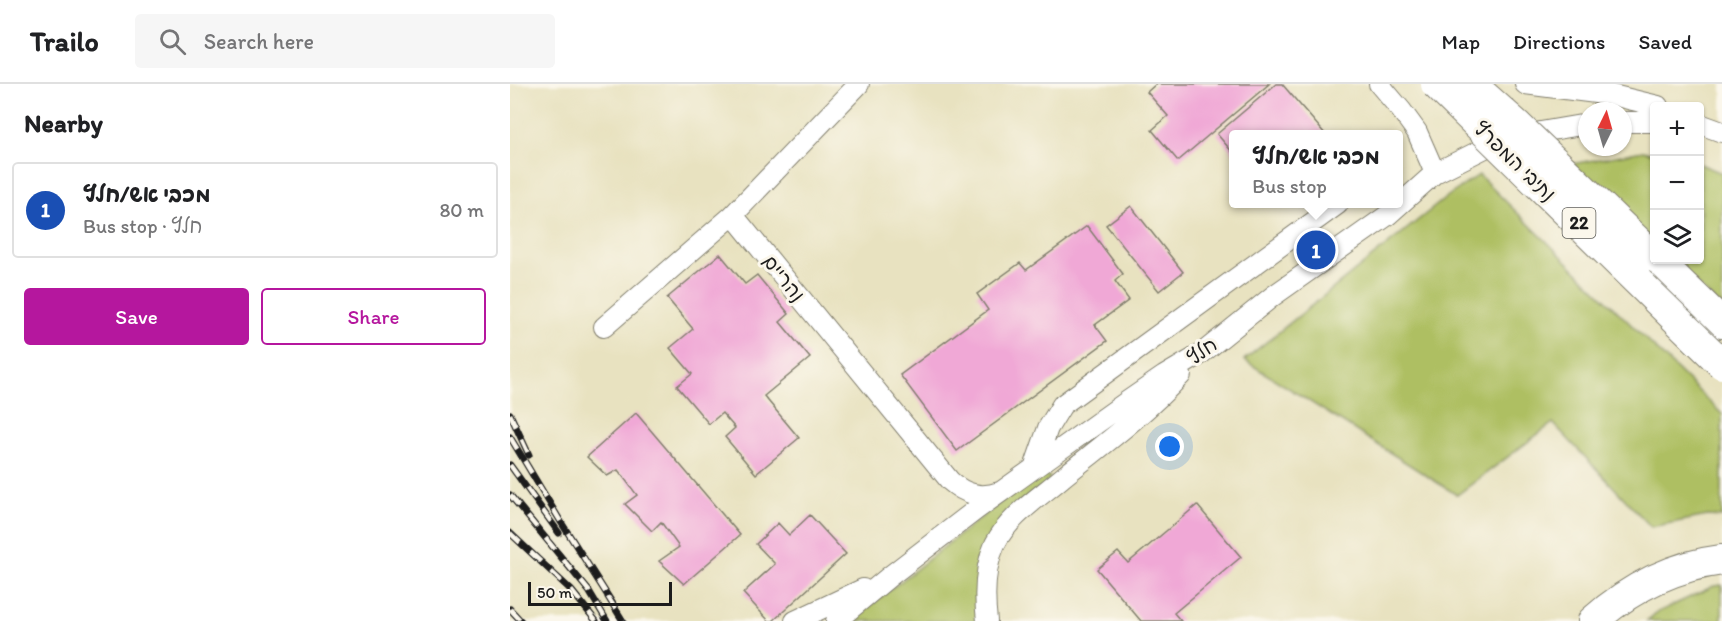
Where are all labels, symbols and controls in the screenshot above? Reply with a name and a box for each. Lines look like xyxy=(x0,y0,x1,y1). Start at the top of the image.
search box xyxy=(135,14,555,68)
text: Trailo xyxy=(30,24,99,58)
icon: search xyxy=(156,25,189,58)
text: Search here xyxy=(204,28,314,55)
text: Map xyxy=(1442,29,1480,54)
text: Directions xyxy=(1513,29,1605,54)
text: Saved xyxy=(1638,29,1692,54)
north arrow xyxy=(1578,102,1632,156)
map controls xyxy=(1650,102,1704,264)
button: + xyxy=(1650,102,1704,156)
text: Nearby xyxy=(24,107,103,139)
street label: נתיבי המפרץ xyxy=(1469,116,1561,206)
popup xyxy=(1229,130,1403,208)
text: מכבי אש/חלץ xyxy=(1252,143,1380,170)
button: − xyxy=(1650,156,1704,210)
text: Bus stop xyxy=(1252,174,1327,198)
text: מכבי אש/חלץ xyxy=(83,181,210,208)
text: 1 xyxy=(41,198,50,222)
text: 80 m xyxy=(439,198,484,222)
road number: 22 xyxy=(1562,208,1596,238)
button: layers xyxy=(1650,210,1704,264)
text: Bus stop · חלץ xyxy=(83,214,202,238)
pin: 1 xyxy=(1296,228,1336,272)
street label: נהריים xyxy=(758,250,810,306)
button: Save xyxy=(24,288,249,345)
button: Share xyxy=(261,288,486,345)
street label: חלץ xyxy=(1182,332,1222,370)
your location xyxy=(1155,432,1184,461)
scale bar xyxy=(528,579,672,606)
text: 50 m xyxy=(537,583,572,602)

